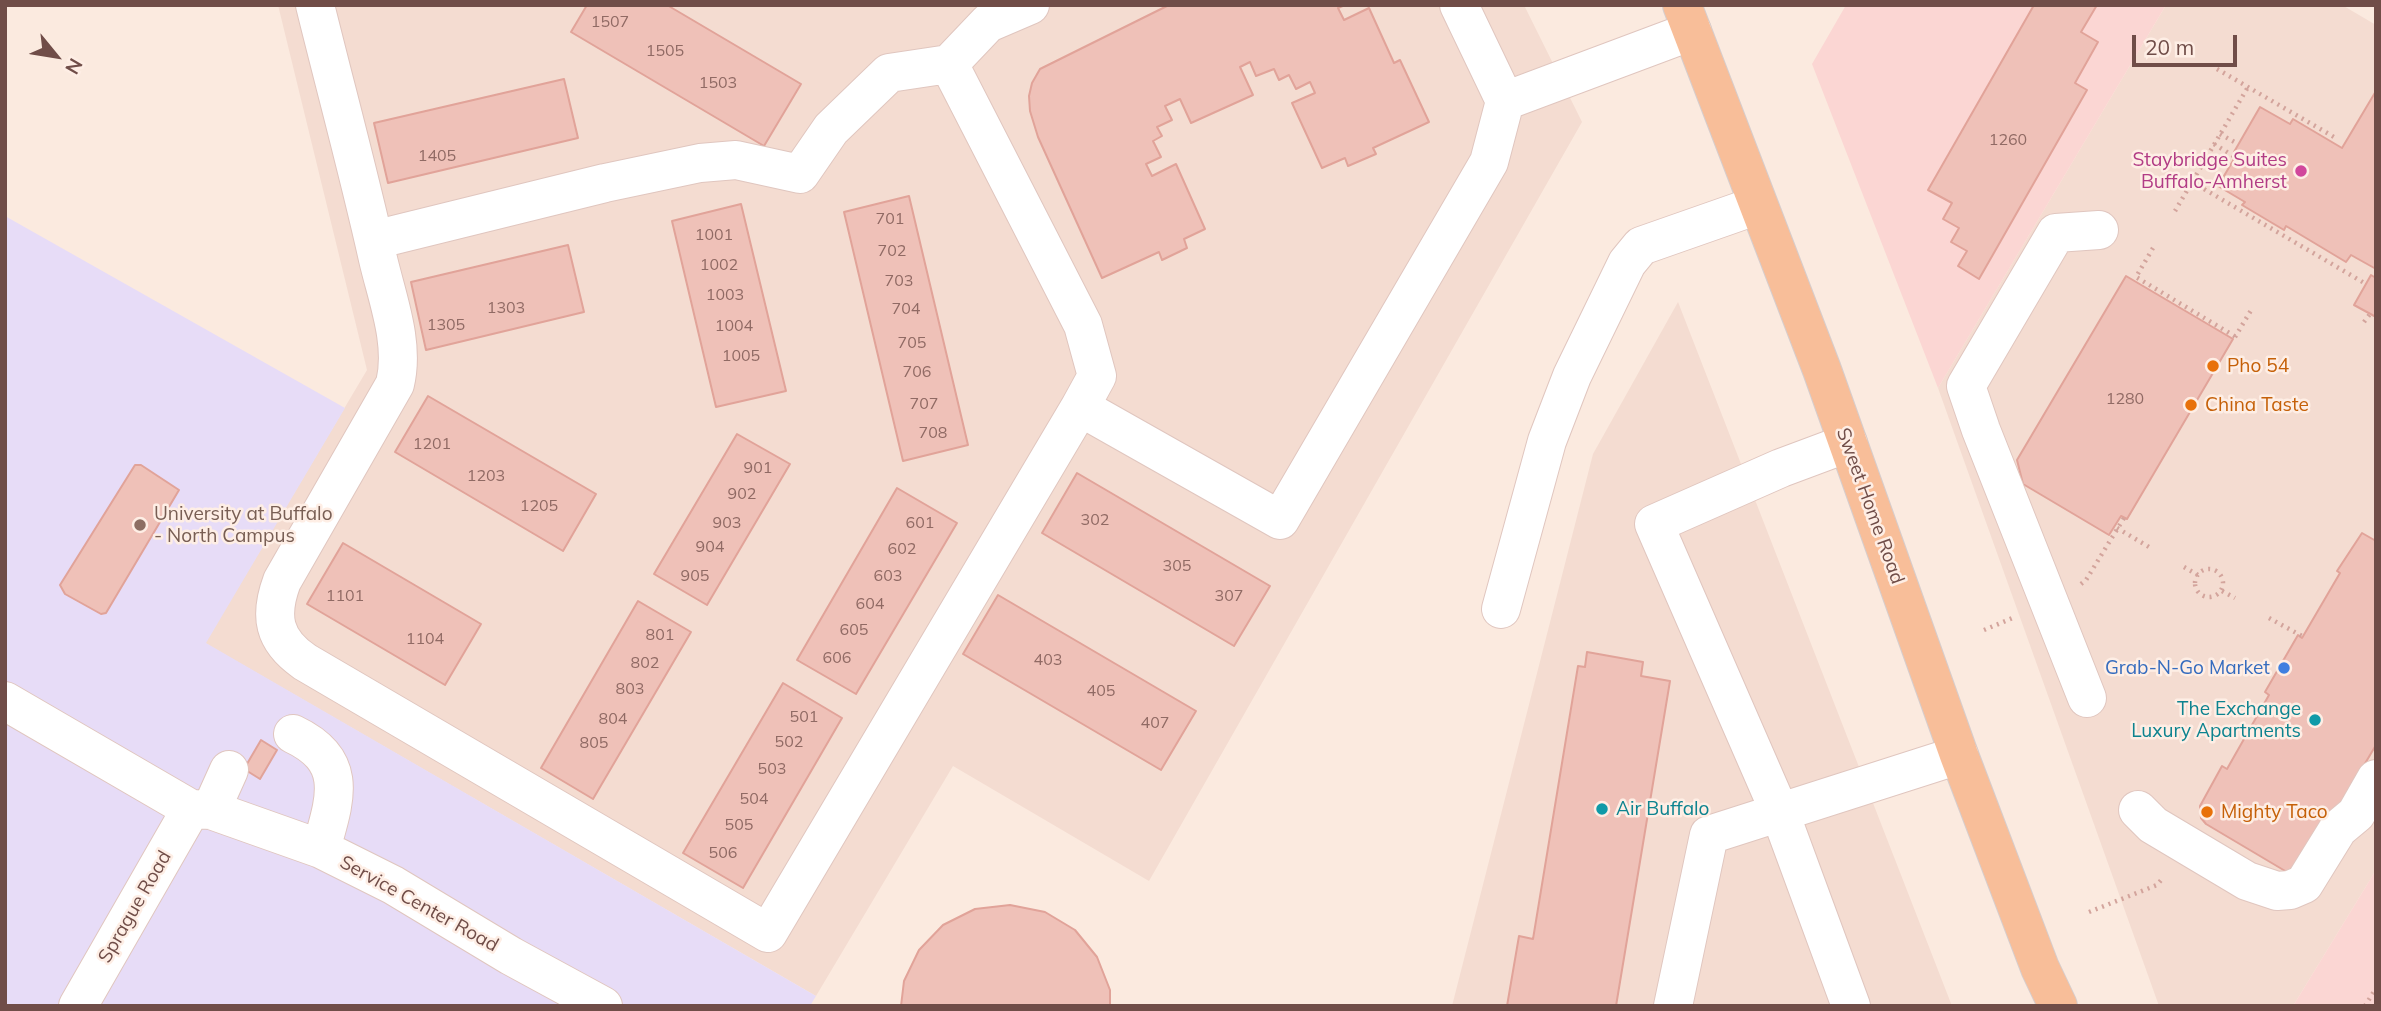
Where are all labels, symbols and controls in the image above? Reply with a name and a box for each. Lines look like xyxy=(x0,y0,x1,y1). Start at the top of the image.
house number: 1507 xyxy=(591,12,629,32)
north arrow xyxy=(21,21,91,91)
scale bar xyxy=(2136,21,2241,65)
text: 20 m xyxy=(2145,34,2194,60)
house number: 1505 xyxy=(646,41,684,61)
text: N xyxy=(60,54,88,79)
house number: 1503 xyxy=(699,73,737,93)
house number: 1260 xyxy=(1989,130,2027,150)
house number: 1405 xyxy=(418,146,456,166)
place label: Staybridge Suites Buffalo-Amherst xyxy=(2133,149,2287,193)
marker: Staybridge Suites Buffalo-Amherst xyxy=(2293,163,2309,179)
house number: 701 xyxy=(876,209,904,229)
house number: 1001 xyxy=(695,225,733,245)
house number: 702 xyxy=(878,241,906,261)
house number: 1002 xyxy=(700,255,738,275)
house number: 703 xyxy=(885,271,913,291)
house number: 1003 xyxy=(706,285,744,305)
house number: 1303 xyxy=(487,298,525,318)
house number: 704 xyxy=(892,299,920,319)
house number: 1305 xyxy=(427,315,465,335)
house number: 1004 xyxy=(715,316,753,336)
house number: 705 xyxy=(898,333,926,353)
house number: 1005 xyxy=(722,346,760,366)
place label: Pho 54 xyxy=(2227,355,2289,377)
marker: Pho 54 xyxy=(2205,358,2221,374)
house number: 706 xyxy=(903,362,931,382)
house number: 1280 xyxy=(2106,389,2144,409)
house number: 707 xyxy=(910,394,938,414)
place label: China Taste xyxy=(2205,394,2309,416)
marker: China Taste xyxy=(2183,397,2199,413)
house number: 708 xyxy=(919,423,947,443)
street label: Sweet Home Road xyxy=(1831,425,1909,587)
house number: 1201 xyxy=(413,434,451,454)
house number: 901 xyxy=(744,458,772,478)
house number: 1203 xyxy=(467,466,505,486)
house number: 902 xyxy=(728,484,756,504)
house number: 1205 xyxy=(520,496,558,516)
place label: University at Buffalo - North Campus xyxy=(154,503,332,547)
house number: 302 xyxy=(1081,510,1109,530)
house number: 903 xyxy=(713,513,741,533)
house number: 601 xyxy=(906,513,934,533)
marker: University at Buffalo - North Campus xyxy=(132,517,148,533)
house number: 904 xyxy=(696,537,724,557)
house number: 602 xyxy=(888,539,916,559)
house number: 305 xyxy=(1163,556,1191,576)
house number: 905 xyxy=(681,566,709,586)
house number: 603 xyxy=(874,566,902,586)
house number: 1101 xyxy=(326,586,364,606)
house number: 307 xyxy=(1215,586,1243,606)
house number: 604 xyxy=(856,594,884,614)
house number: 605 xyxy=(840,620,868,640)
house number: 801 xyxy=(646,625,674,645)
house number: 1104 xyxy=(406,629,444,649)
house number: 606 xyxy=(823,648,851,668)
house number: 403 xyxy=(1034,650,1062,670)
house number: 802 xyxy=(631,653,659,673)
place label: Grab-N-Go Market xyxy=(2105,657,2270,679)
marker: Grab-N-Go Market xyxy=(2276,660,2292,676)
house number: 803 xyxy=(616,679,644,699)
house number: 405 xyxy=(1087,681,1115,701)
place label: The Exchange Luxury Apartments xyxy=(2131,698,2301,742)
house number: 501 xyxy=(790,707,818,727)
house number: 804 xyxy=(599,709,627,729)
marker: The Exchange Luxury Apartments xyxy=(2307,712,2323,728)
house number: 407 xyxy=(1141,713,1169,733)
house number: 502 xyxy=(775,732,803,752)
house number: 805 xyxy=(580,733,608,753)
house number: 503 xyxy=(758,759,786,779)
house number: 504 xyxy=(740,789,768,809)
place label: Air Buffalo xyxy=(1616,798,1709,820)
marker: Air Buffalo xyxy=(1594,801,1610,817)
place label: Mighty Taco xyxy=(2221,801,2328,823)
marker: Mighty Taco xyxy=(2199,804,2215,820)
house number: 505 xyxy=(725,815,753,835)
house number: 506 xyxy=(709,843,737,863)
street label: Sprague Road xyxy=(94,847,176,967)
street label: Service Center Road xyxy=(336,851,502,957)

